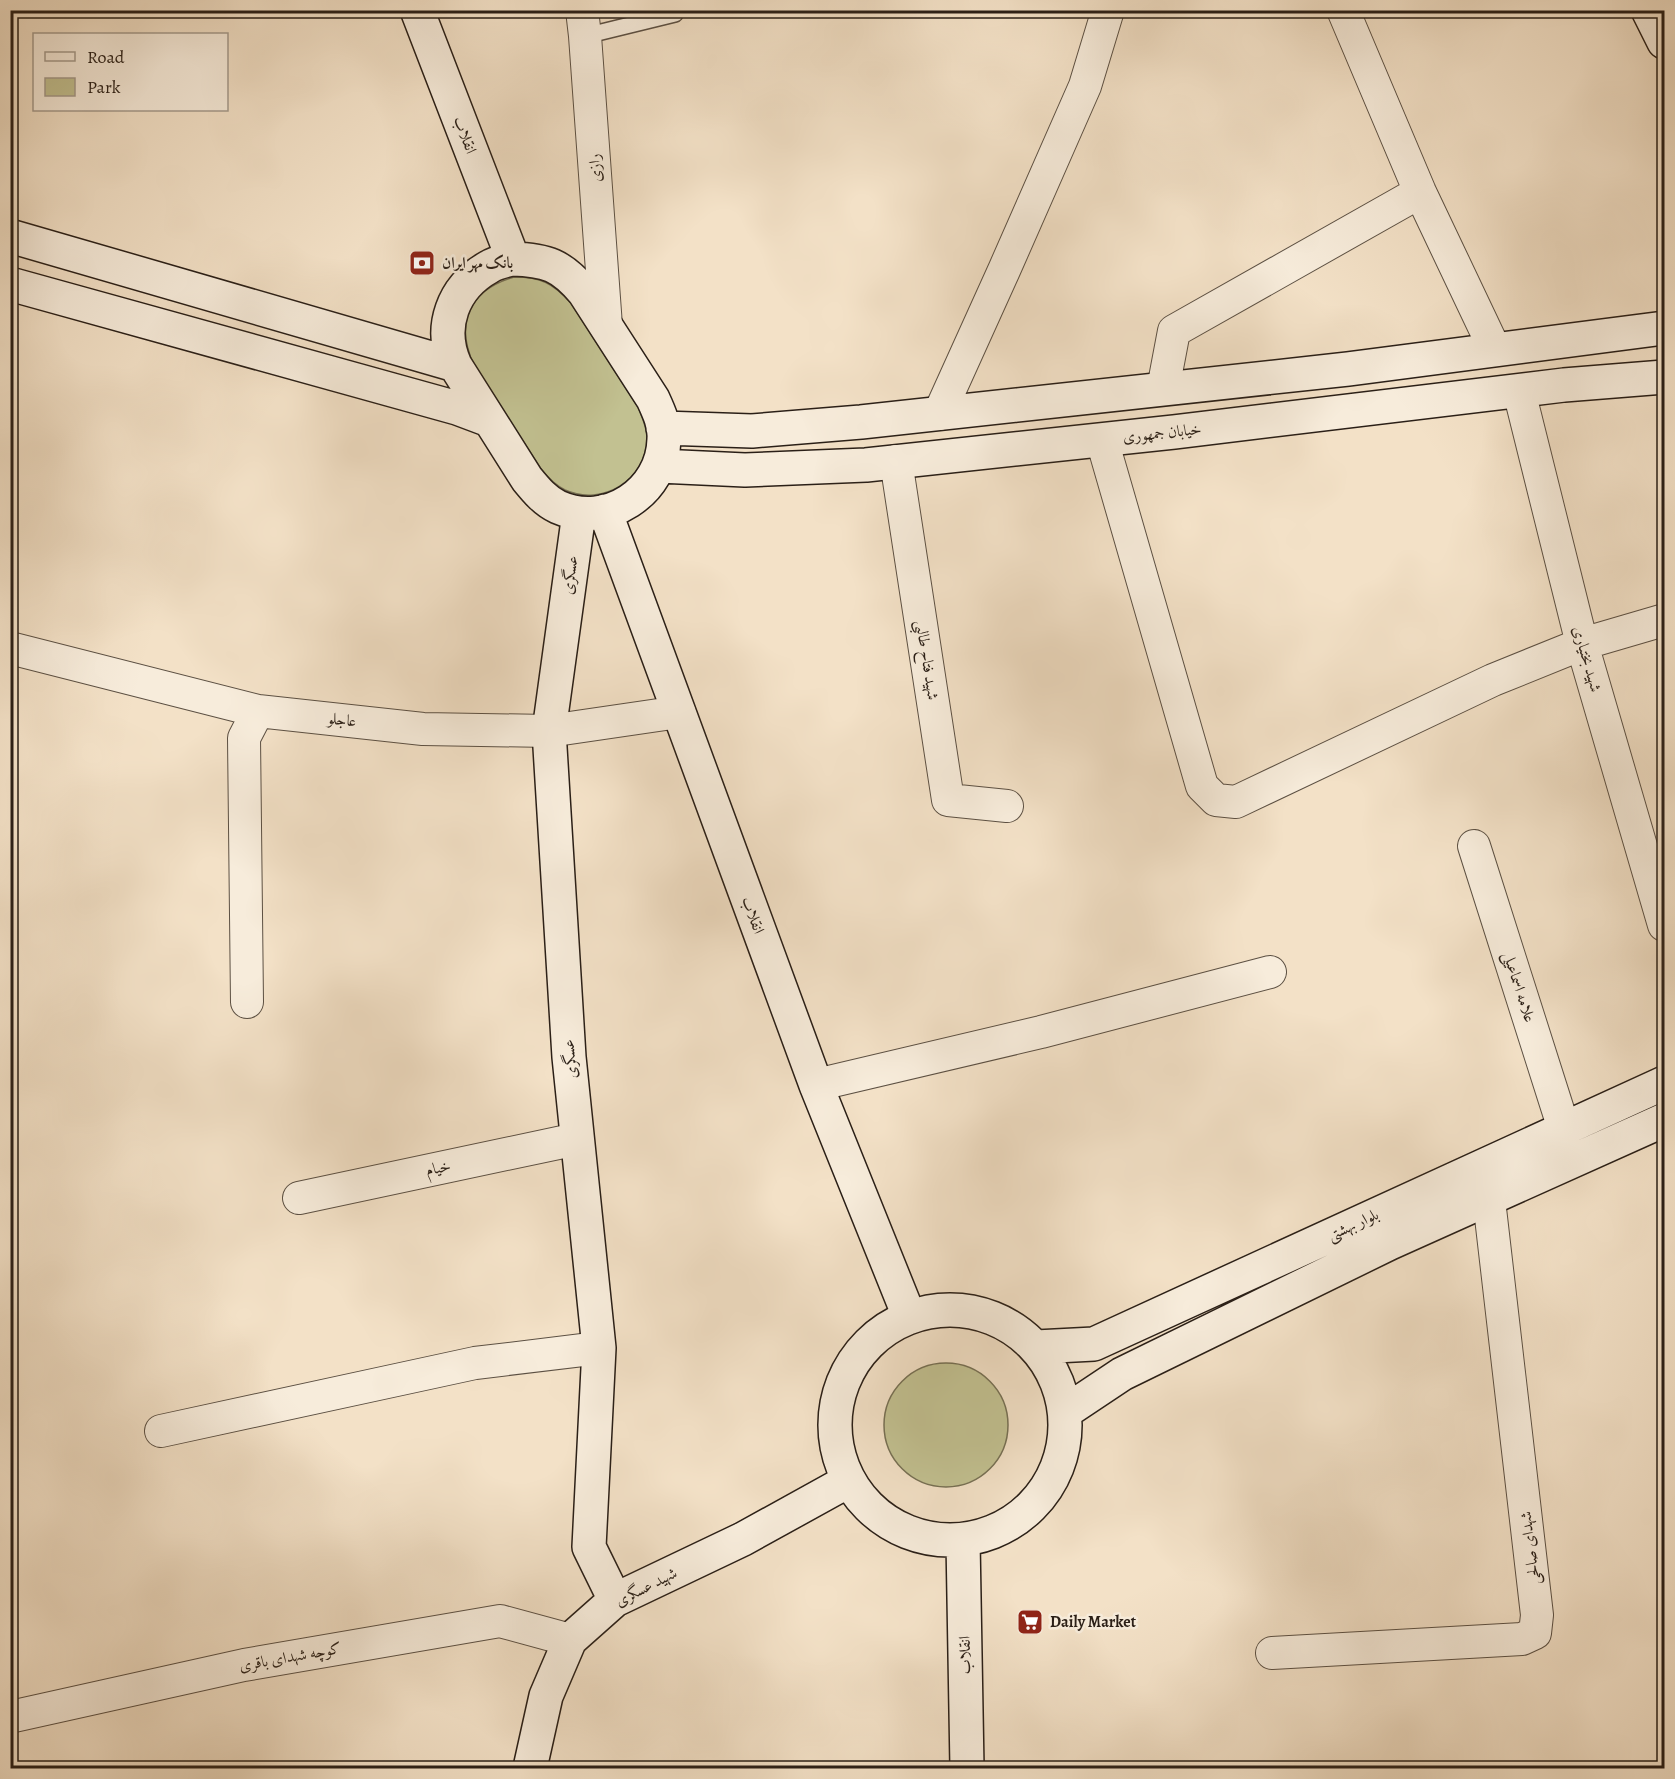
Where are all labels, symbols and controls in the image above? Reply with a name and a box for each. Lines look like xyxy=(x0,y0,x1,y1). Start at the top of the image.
legend xyxy=(33,33,228,111)
text: Road xyxy=(87,45,125,69)
text: Park xyxy=(87,75,121,99)
street label: انقلاب xyxy=(448,113,482,157)
street label: رازی xyxy=(583,153,607,183)
bank icon: بانک مهر ایران xyxy=(407,248,437,278)
place label: بانک مهر ایران xyxy=(442,252,513,274)
street label: خیابان جمهوری xyxy=(1122,418,1202,448)
street label: عسگری xyxy=(556,554,584,596)
street label: شهید فتاح طالبی xyxy=(907,618,944,702)
street label: شهید بختیاری xyxy=(1567,623,1607,695)
street label: عاجلو xyxy=(325,707,357,732)
street label: انقلاب xyxy=(736,893,770,937)
street label: علامه اسماعیلی xyxy=(1497,949,1541,1025)
street label: عسگری xyxy=(557,1038,583,1080)
street label: خیام xyxy=(423,1155,453,1184)
street label: بلوار بهشتی xyxy=(1324,1204,1382,1246)
street label: شهدای صالحی xyxy=(1515,1510,1545,1586)
street label: شهید عسگری xyxy=(611,1562,681,1612)
supermarket icon: Daily Market xyxy=(1015,1607,1045,1637)
place label: Daily Market xyxy=(1050,1611,1137,1633)
street label: انقلاب xyxy=(954,1636,976,1674)
street label: کوچه شهدای باقری xyxy=(237,1637,343,1677)

